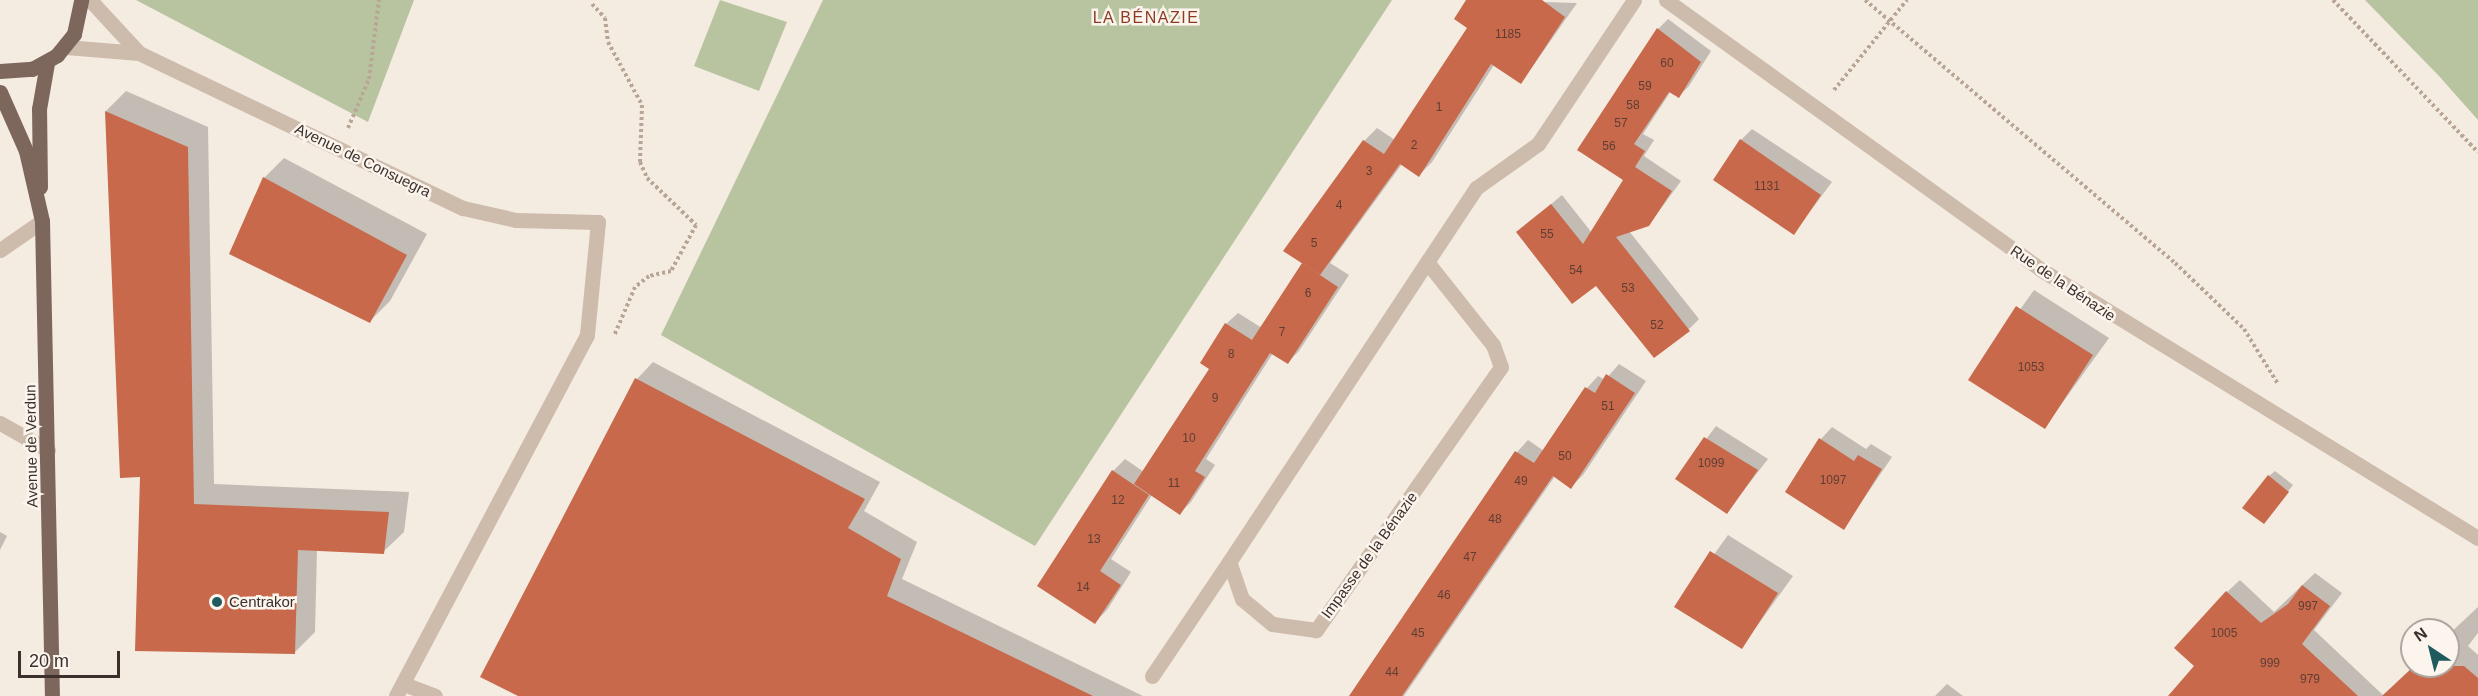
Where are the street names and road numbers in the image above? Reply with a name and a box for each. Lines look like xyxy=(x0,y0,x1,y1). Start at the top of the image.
street label: Avenue de Consuegra xyxy=(292,119,434,201)
street label: Rue de la Bénazie xyxy=(2007,241,2119,325)
street label: Avenue de Verdun xyxy=(21,384,41,508)
street label: Impasse de la Bénazie xyxy=(1317,488,1421,622)

